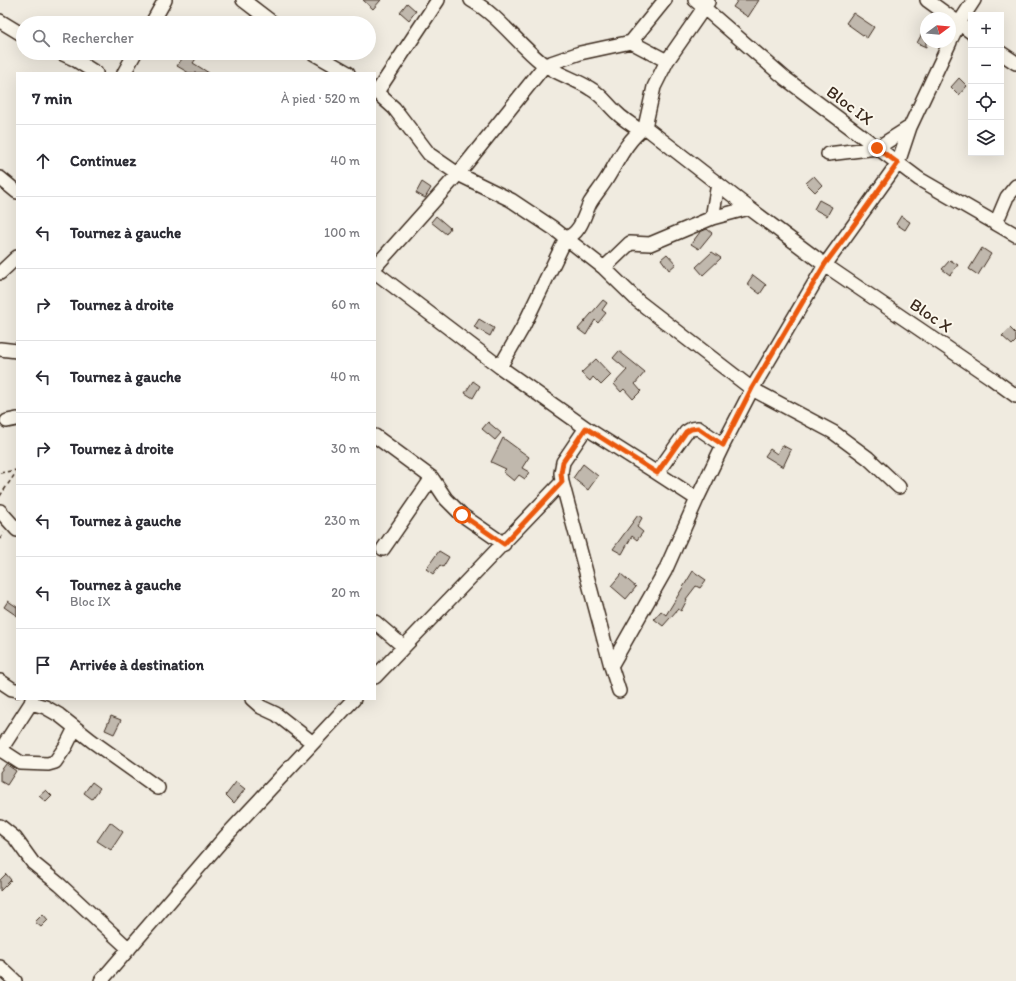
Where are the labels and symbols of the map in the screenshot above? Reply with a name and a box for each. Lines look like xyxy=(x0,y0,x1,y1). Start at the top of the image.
north arrow xyxy=(920,12,956,48)
street label: Bloc IX xyxy=(823,81,878,129)
route end xyxy=(868,139,886,157)
street label: Bloc X xyxy=(906,294,956,337)
route start xyxy=(453,506,471,524)

